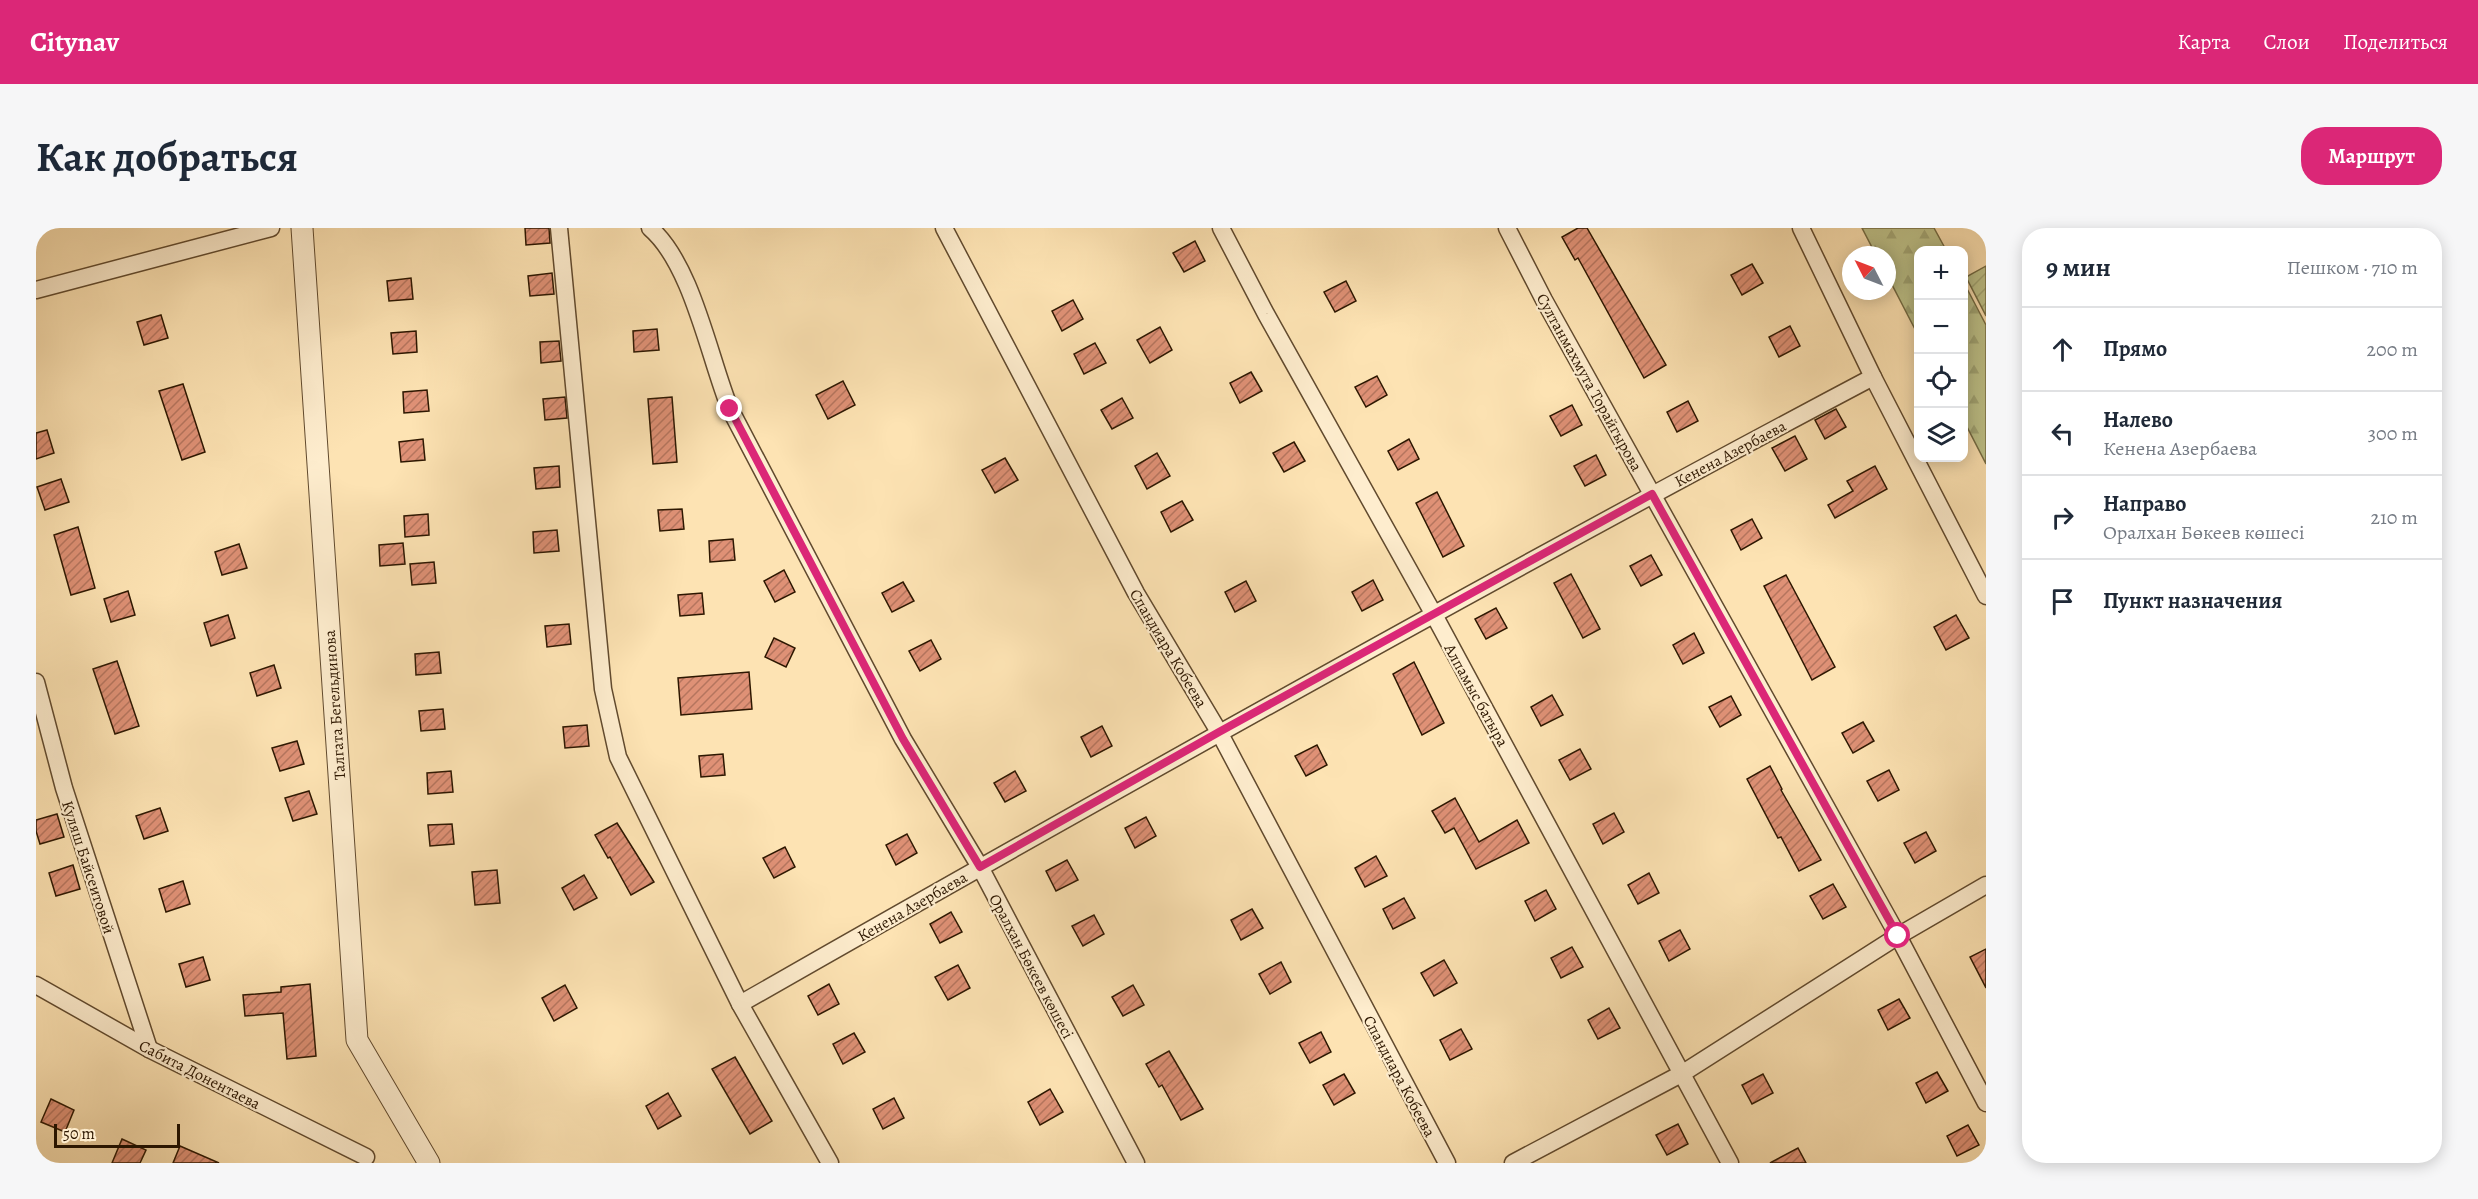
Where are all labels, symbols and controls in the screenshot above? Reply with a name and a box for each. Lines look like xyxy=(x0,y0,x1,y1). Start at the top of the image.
text: Citynav xyxy=(30,23,119,61)
text: Карта xyxy=(2177,28,2230,56)
text: Слои xyxy=(2263,28,2310,56)
text: Поделиться xyxy=(2343,28,2448,56)
button: Маршрут xyxy=(2301,127,2442,185)
text: Как добраться xyxy=(36,128,298,185)
north arrow xyxy=(1842,246,1896,300)
map controls xyxy=(1914,246,1968,462)
button: + xyxy=(1914,246,1968,300)
text: 9 мин xyxy=(2046,250,2111,285)
text: Пешком · 710 m xyxy=(2287,254,2418,281)
street label: Султанмахмута Торайгырова xyxy=(1531,290,1648,476)
button: − xyxy=(1914,300,1968,354)
icon: ahead xyxy=(2046,333,2079,366)
text: Прямо xyxy=(2103,334,2167,364)
text: 200 m xyxy=(2367,336,2418,363)
button: locate xyxy=(1914,354,1968,408)
route end xyxy=(716,395,742,421)
text: Налево xyxy=(2103,405,2173,435)
button: layers xyxy=(1914,408,1968,462)
street label: Кенена Азербаева xyxy=(1671,415,1791,493)
icon: left xyxy=(2046,417,2079,450)
text: 300 m xyxy=(2368,420,2418,447)
text: Кенена Азербаева xyxy=(2103,435,2257,462)
text: Направо xyxy=(2103,489,2186,519)
icon: right xyxy=(2046,501,2079,534)
text: 210 m xyxy=(2370,504,2418,531)
text: Оралхан Бөкеев көшесі xyxy=(2103,519,2305,546)
street label: Спандиара Кобеева xyxy=(1124,585,1213,712)
icon: arrive xyxy=(2046,585,2079,618)
text: Пункт назначения xyxy=(2103,586,2282,616)
street label: Талгата Бегельдинова xyxy=(319,629,351,781)
street label: Алпамыс батыра xyxy=(1438,639,1514,751)
street label: Куляш Байсеитовой xyxy=(56,798,120,937)
street label: Кенена Азербаева xyxy=(854,866,972,947)
street label: Оралхан Бөкеев көшесі xyxy=(984,890,1079,1043)
route start xyxy=(1884,922,1910,948)
street label: Спандиара Кобеева xyxy=(1358,1012,1441,1142)
street label: Сабита Донентаева xyxy=(135,1035,265,1115)
scale bar xyxy=(54,1121,180,1148)
text: 50 m xyxy=(63,1123,95,1145)

